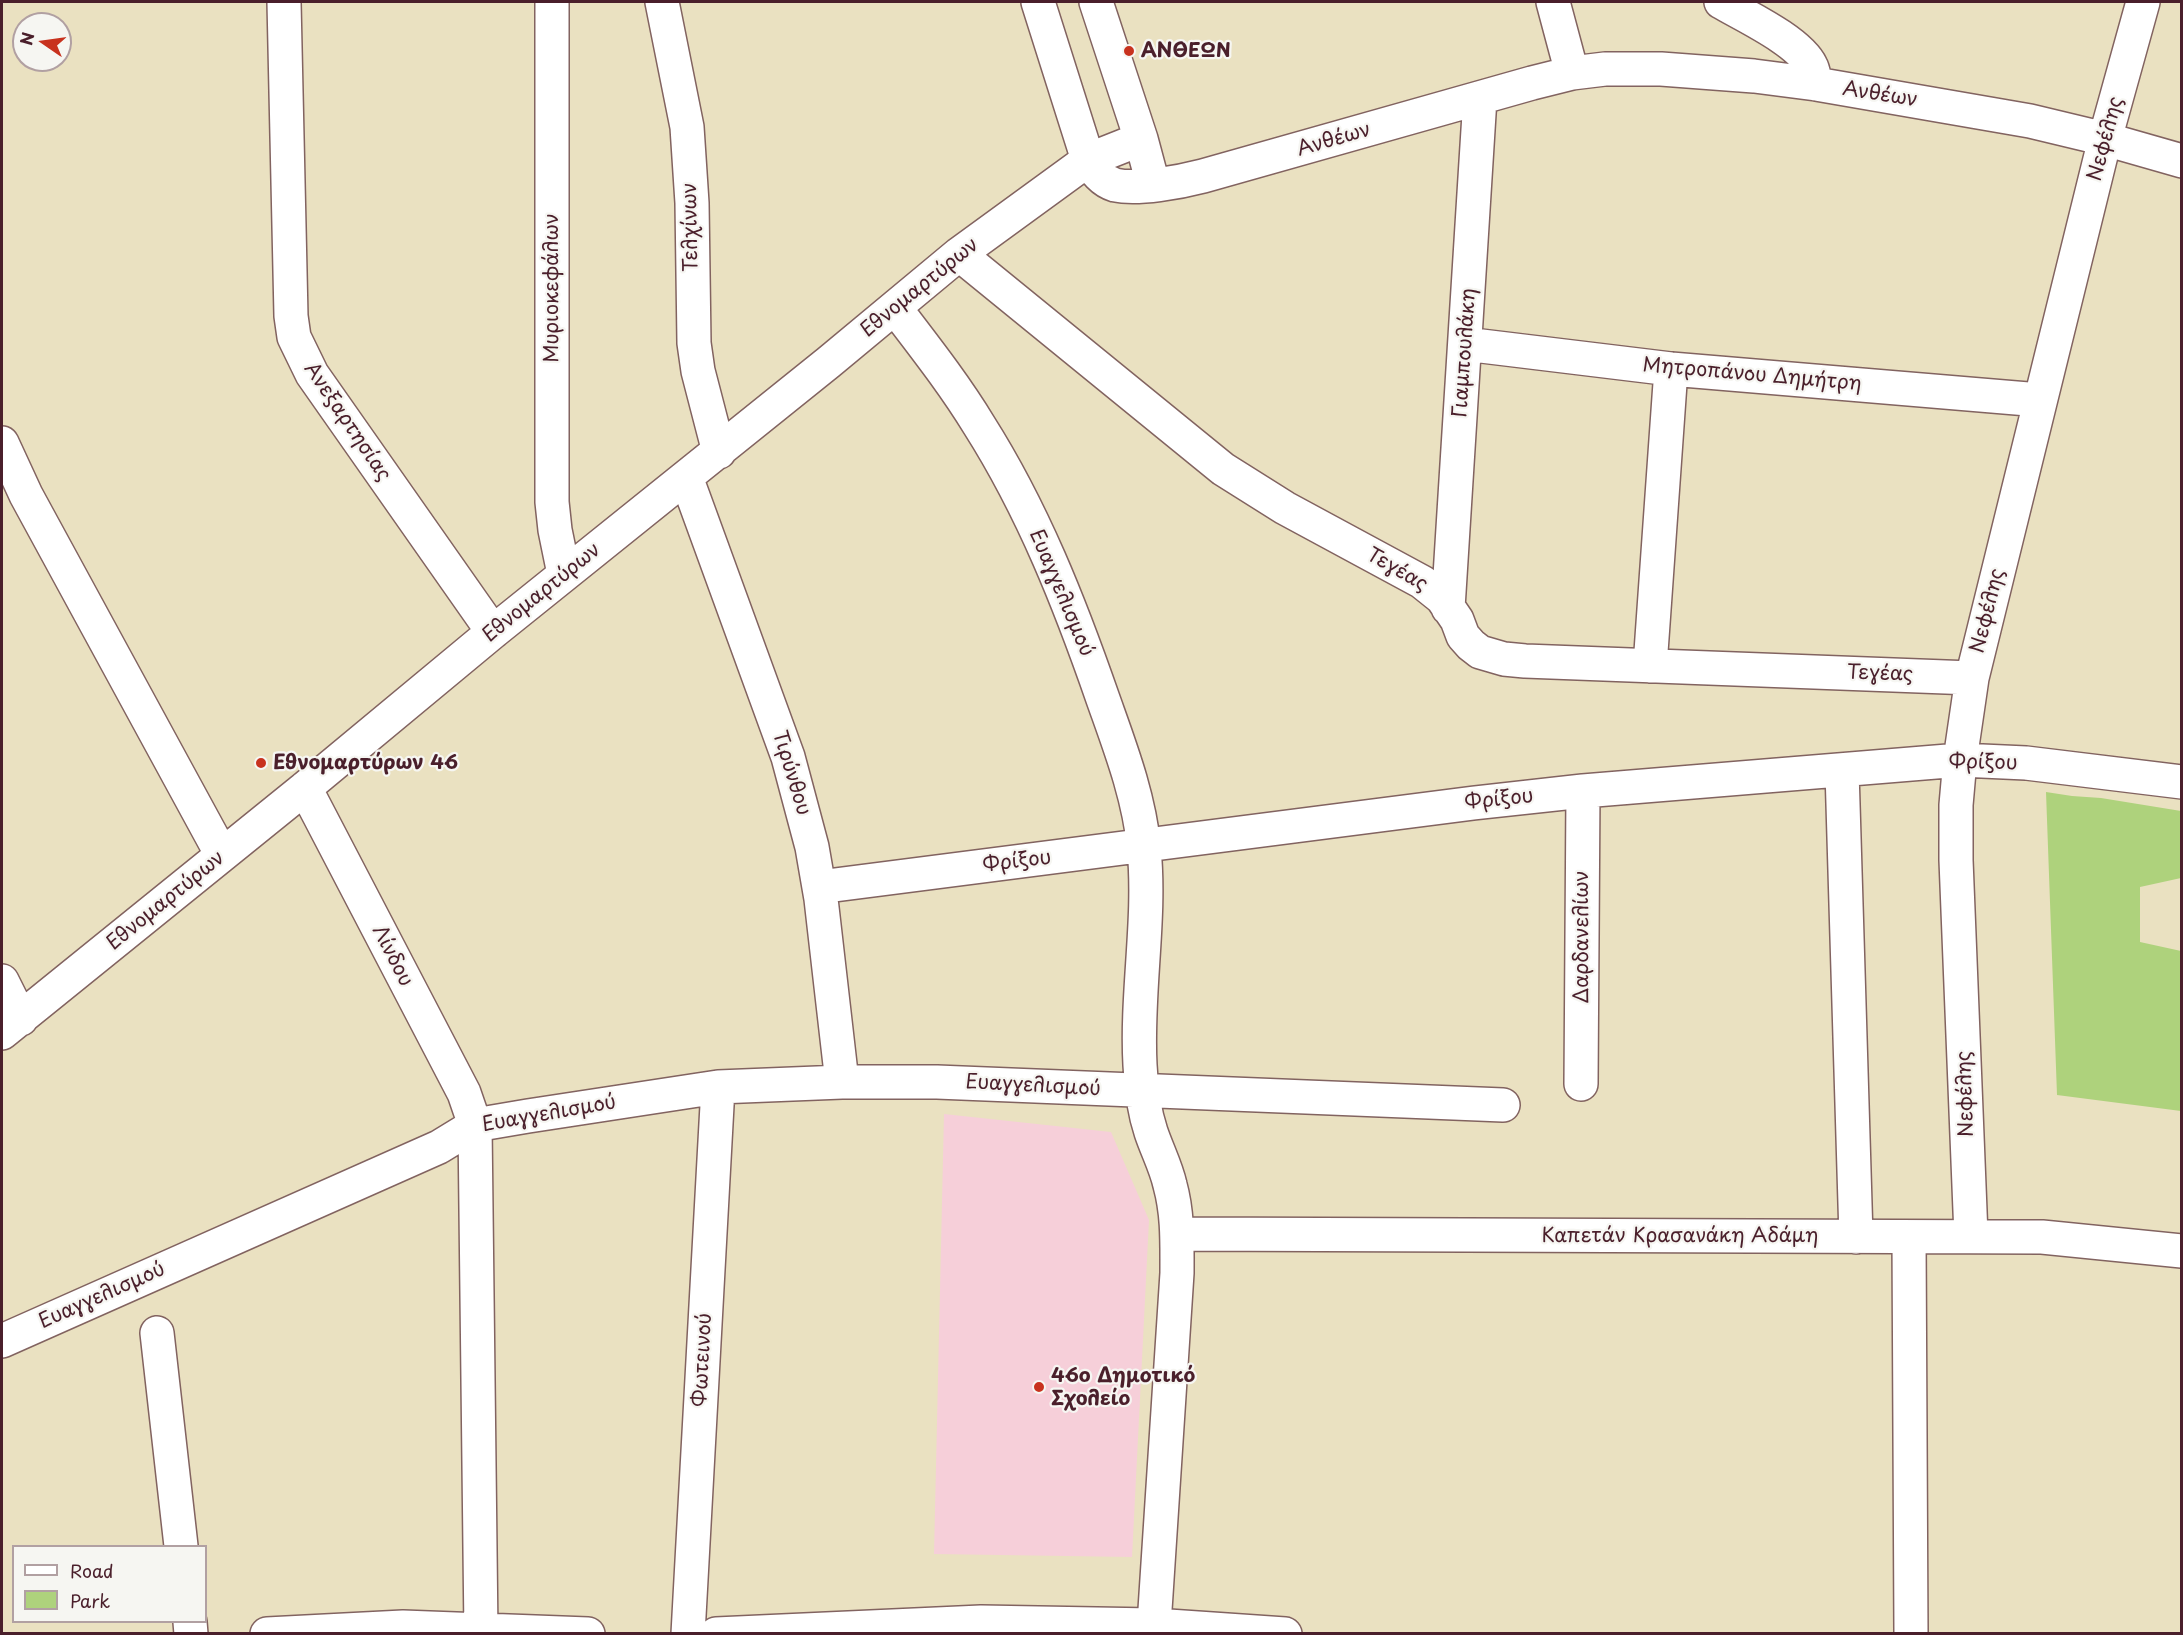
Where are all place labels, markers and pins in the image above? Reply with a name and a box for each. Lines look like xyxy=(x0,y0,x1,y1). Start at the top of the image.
place label: ΑΝΘΕΩΝ xyxy=(1141,39,1231,63)
marker: ΑΝΘΕΩΝ xyxy=(1122,44,1136,58)
place label: Εθνομαρτύρων 46 xyxy=(273,751,458,775)
marker: Εθνομαρτύρων 46 xyxy=(254,756,268,770)
place label: 46ο Δημοτικό Σχολείο xyxy=(1051,1364,1195,1411)
marker: 46ο Δημοτικό Σχολείο xyxy=(1032,1380,1046,1394)

